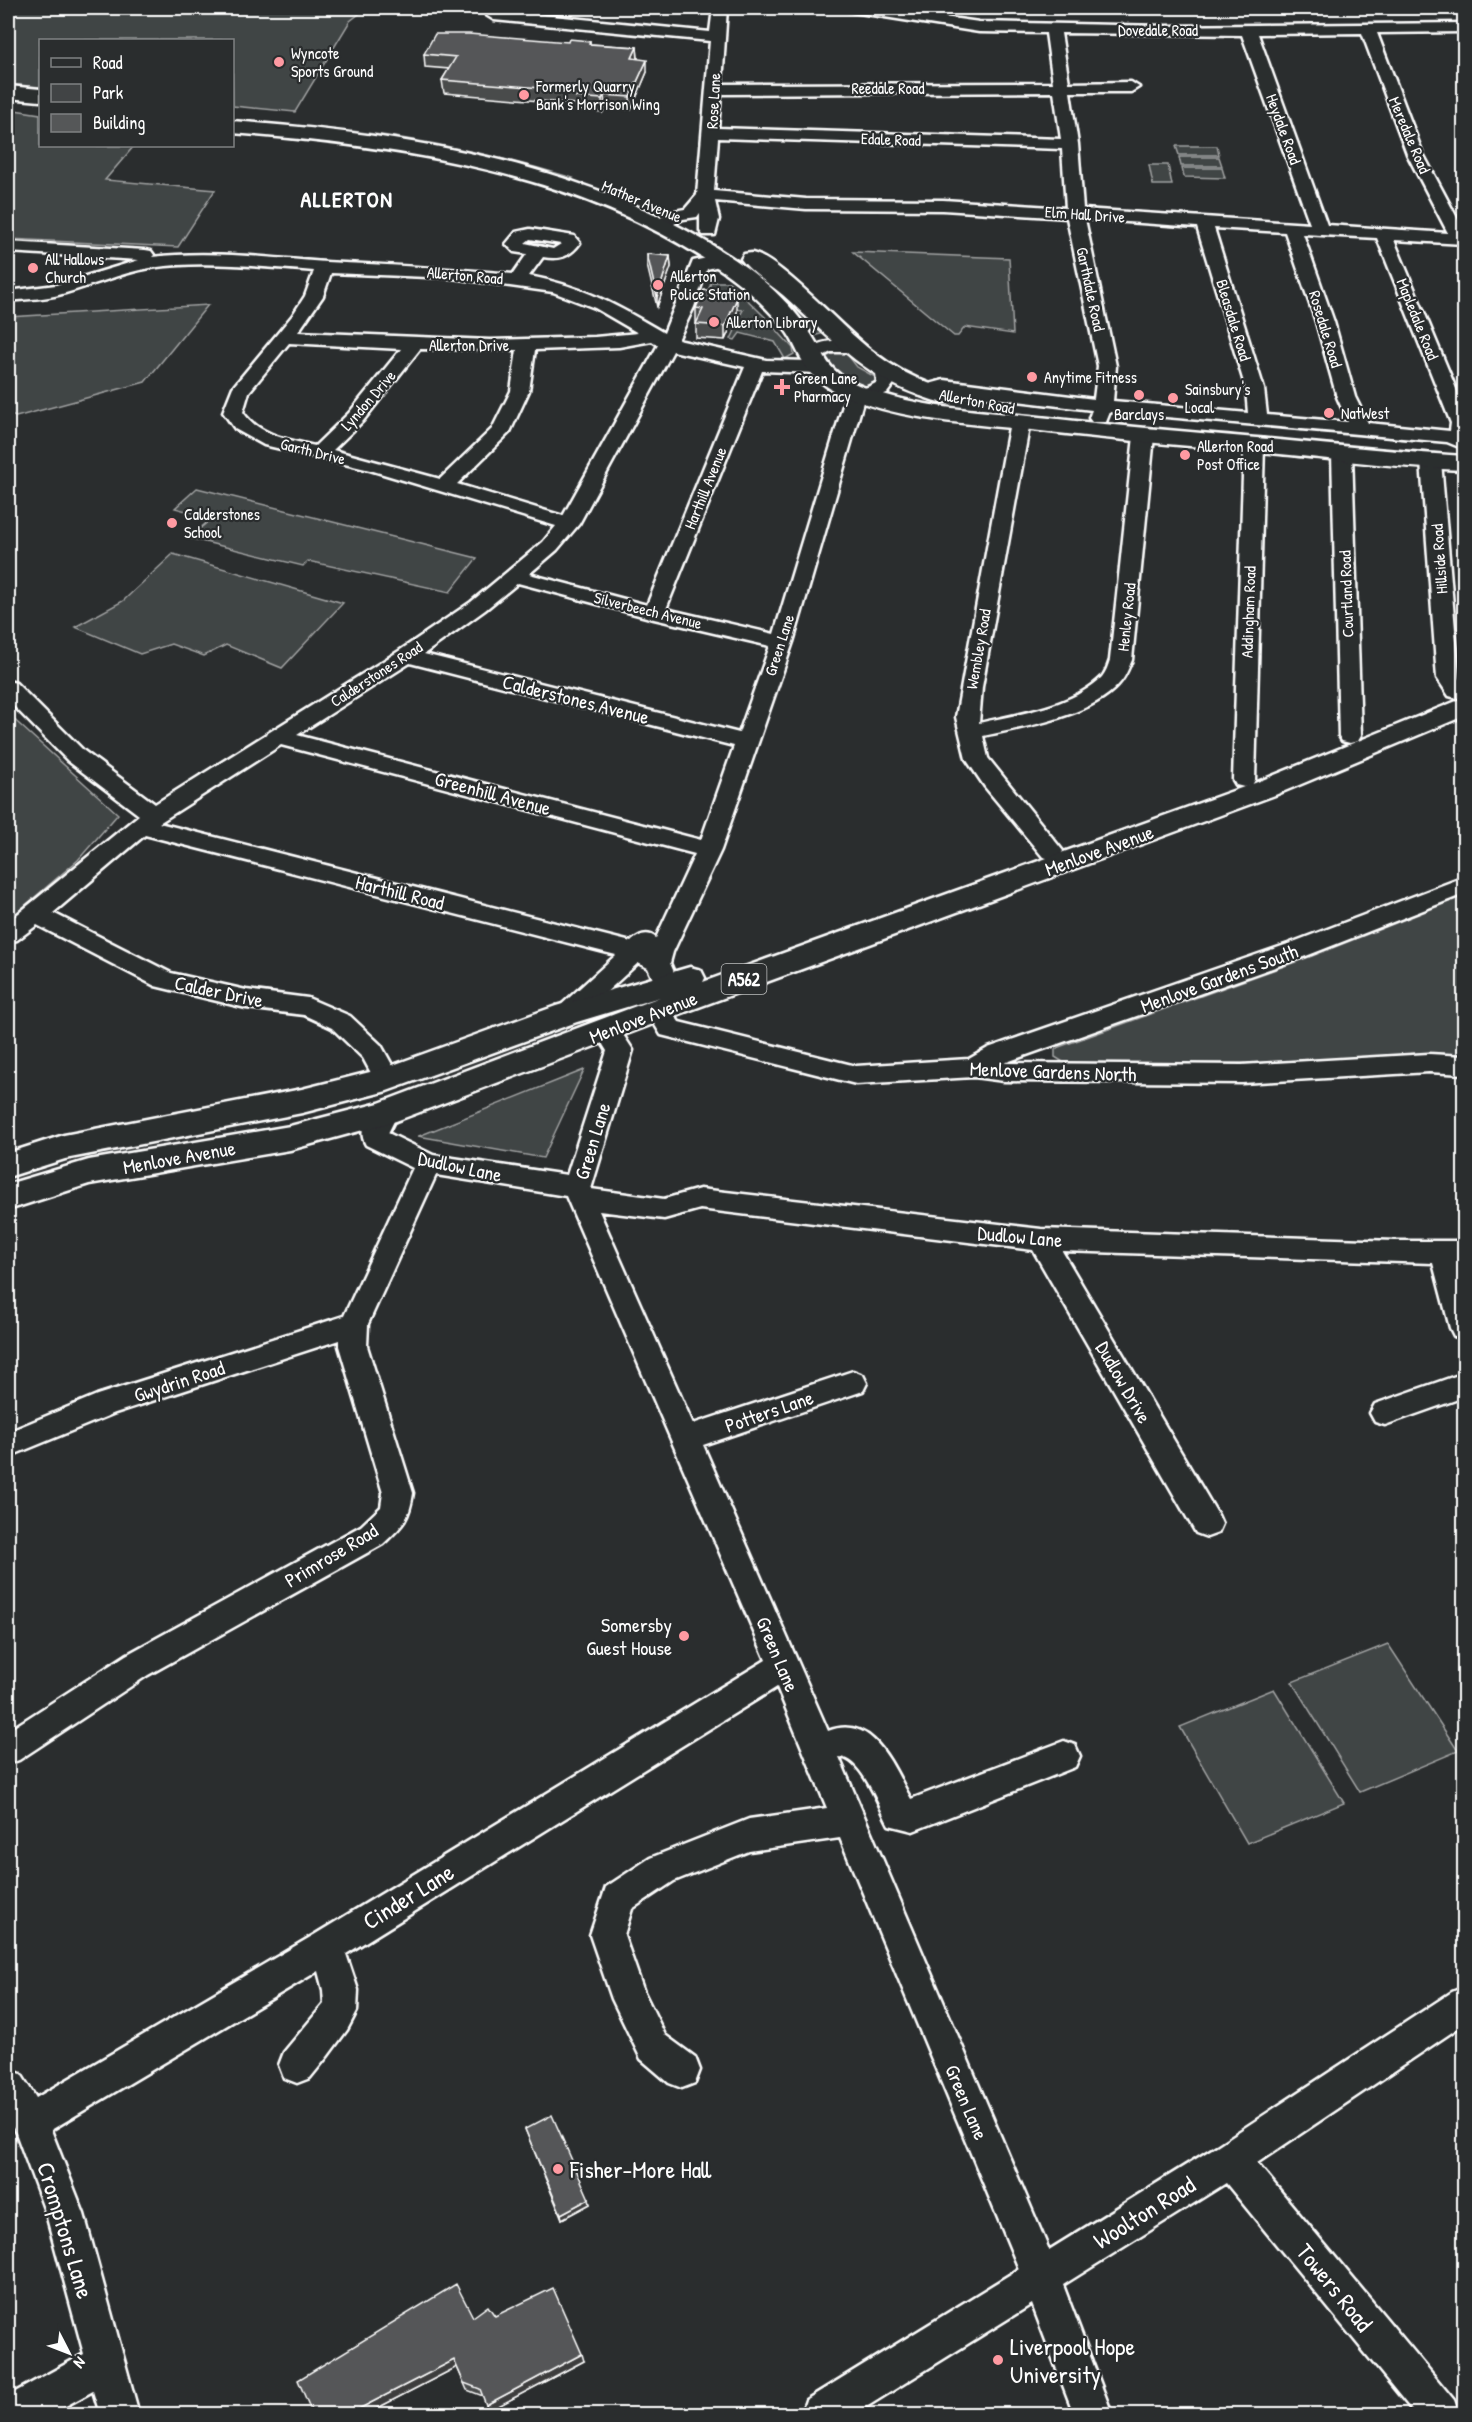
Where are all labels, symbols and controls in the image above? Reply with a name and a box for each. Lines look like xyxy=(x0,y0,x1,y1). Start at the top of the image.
street label: Dovedale Road xyxy=(1118,19,1198,41)
legend xyxy=(39,39,234,147)
place label: Wyncote Sports Ground xyxy=(291,42,373,82)
text: Road xyxy=(93,50,123,75)
marker: Wyncote Sports Ground xyxy=(272,55,286,69)
street label: Rose Lane xyxy=(701,72,725,129)
place label: Formerly Quarry Bank's Morrison Wing xyxy=(535,75,660,115)
street label: Reedale Road xyxy=(851,77,925,99)
text: Park xyxy=(93,80,124,105)
marker: Formerly Quarry Bank's Morrison Wing xyxy=(517,88,531,102)
street label: Heydale Road xyxy=(1261,91,1307,167)
street label: Meredale Road xyxy=(1384,93,1436,177)
text: Building xyxy=(93,110,145,135)
street label: Edale Road xyxy=(861,127,921,151)
street label: Mather Avenue xyxy=(599,174,686,228)
district label: ALLERTON xyxy=(300,184,394,214)
street label: Elm Hall Drive xyxy=(1044,200,1126,228)
street label: Garthdale Road xyxy=(1071,245,1111,333)
place label: All Hallows Church xyxy=(45,248,104,288)
marker: All Hallows Church xyxy=(26,261,40,275)
street label: Allerton Road xyxy=(426,261,504,289)
place label: Allerton Police Station xyxy=(670,265,750,305)
street label: Mapledale Road xyxy=(1392,275,1444,363)
street label: Bleasdale Road xyxy=(1211,277,1257,363)
marker: Allerton Police Station xyxy=(651,278,665,292)
street label: Rosedale Road xyxy=(1304,288,1348,370)
place label: Allerton Library xyxy=(726,311,818,333)
marker: Allerton Library xyxy=(707,315,721,329)
street label: Allerton Drive xyxy=(429,334,510,356)
street label: Lyndon Drive xyxy=(336,365,401,435)
place label: Anytime Fitness xyxy=(1044,366,1137,388)
place label: Green Lane Pharmacy xyxy=(794,367,858,407)
marker: Anytime Fitness xyxy=(1025,370,1039,384)
place label: Sainsbury's Local xyxy=(1185,378,1250,418)
marker: Green Lane Pharmacy xyxy=(775,380,789,394)
street label: Allerton Road xyxy=(937,383,1017,419)
marker: Barclays xyxy=(1132,388,1146,402)
marker: Sainsbury's Local xyxy=(1166,391,1180,405)
place label: NatWest xyxy=(1341,402,1390,424)
place label: Barclays xyxy=(1114,403,1164,425)
marker: NatWest xyxy=(1322,406,1336,420)
street label: Garth Drive xyxy=(278,432,348,470)
place label: Allerton Road Post Office xyxy=(1197,435,1273,475)
street label: Harthill Avenue xyxy=(679,443,732,532)
marker: Allerton Road Post Office xyxy=(1178,448,1192,462)
place label: Calderstones School xyxy=(184,503,260,543)
marker: Calderstones School xyxy=(165,516,179,530)
street label: Hillside Road xyxy=(1426,523,1452,595)
street label: Courtland Road xyxy=(1333,550,1359,638)
street label: Addingham Road xyxy=(1235,566,1261,658)
street label: Henley Road xyxy=(1111,582,1141,652)
street label: Silverbeech Avenue xyxy=(592,586,705,634)
street label: Wembley Road xyxy=(960,607,996,691)
street label: Green Lane xyxy=(759,611,799,679)
street label: Calderstones Road xyxy=(326,636,426,712)
street label: Calderstones Avenue xyxy=(500,668,652,730)
street label: Greenhill Avenue xyxy=(432,765,554,821)
street label: Menlove Avenue xyxy=(1041,818,1157,882)
street label: Harthill Road xyxy=(353,868,447,916)
street label: Menlove Gardens South xyxy=(1137,937,1301,1019)
road number: A562 xyxy=(722,964,766,994)
street label: Calder Drive xyxy=(172,968,266,1014)
street label: Menlove Avenue xyxy=(585,984,701,1050)
street label: Menlove Gardens North xyxy=(969,1055,1137,1087)
street label: Green Lane xyxy=(568,1099,616,1183)
street label: Menlove Avenue xyxy=(121,1134,237,1180)
street label: Dudlow Lane xyxy=(416,1144,504,1188)
street label: Dudlow Lane xyxy=(977,1219,1063,1253)
street label: Dudlow Drive xyxy=(1090,1336,1158,1428)
street label: Gwydrin Road xyxy=(130,1354,228,1408)
street label: Potters Lane xyxy=(721,1383,817,1439)
street label: Primrose Road xyxy=(279,1516,383,1593)
place label: Somersby Guest House xyxy=(586,1611,672,1661)
street label: Green Lane xyxy=(750,1612,806,1696)
marker: Somersby Guest House xyxy=(677,1629,691,1643)
street label: Cinder Lane xyxy=(356,1855,460,1937)
street label: Green Lane xyxy=(939,2060,995,2144)
place label: Fisher-More Hall xyxy=(569,2153,712,2185)
street label: Cromptons Lane xyxy=(30,2158,102,2302)
marker: Fisher-More Hall xyxy=(551,2162,565,2176)
street label: Woolton Road xyxy=(1087,2168,1201,2256)
street label: Towers Road xyxy=(1290,2236,1380,2338)
north arrow xyxy=(39,2323,99,2383)
place label: Liverpool Hope University xyxy=(1010,2330,1135,2390)
text: N xyxy=(69,2353,91,2374)
marker: Liverpool Hope University xyxy=(991,2353,1005,2367)

